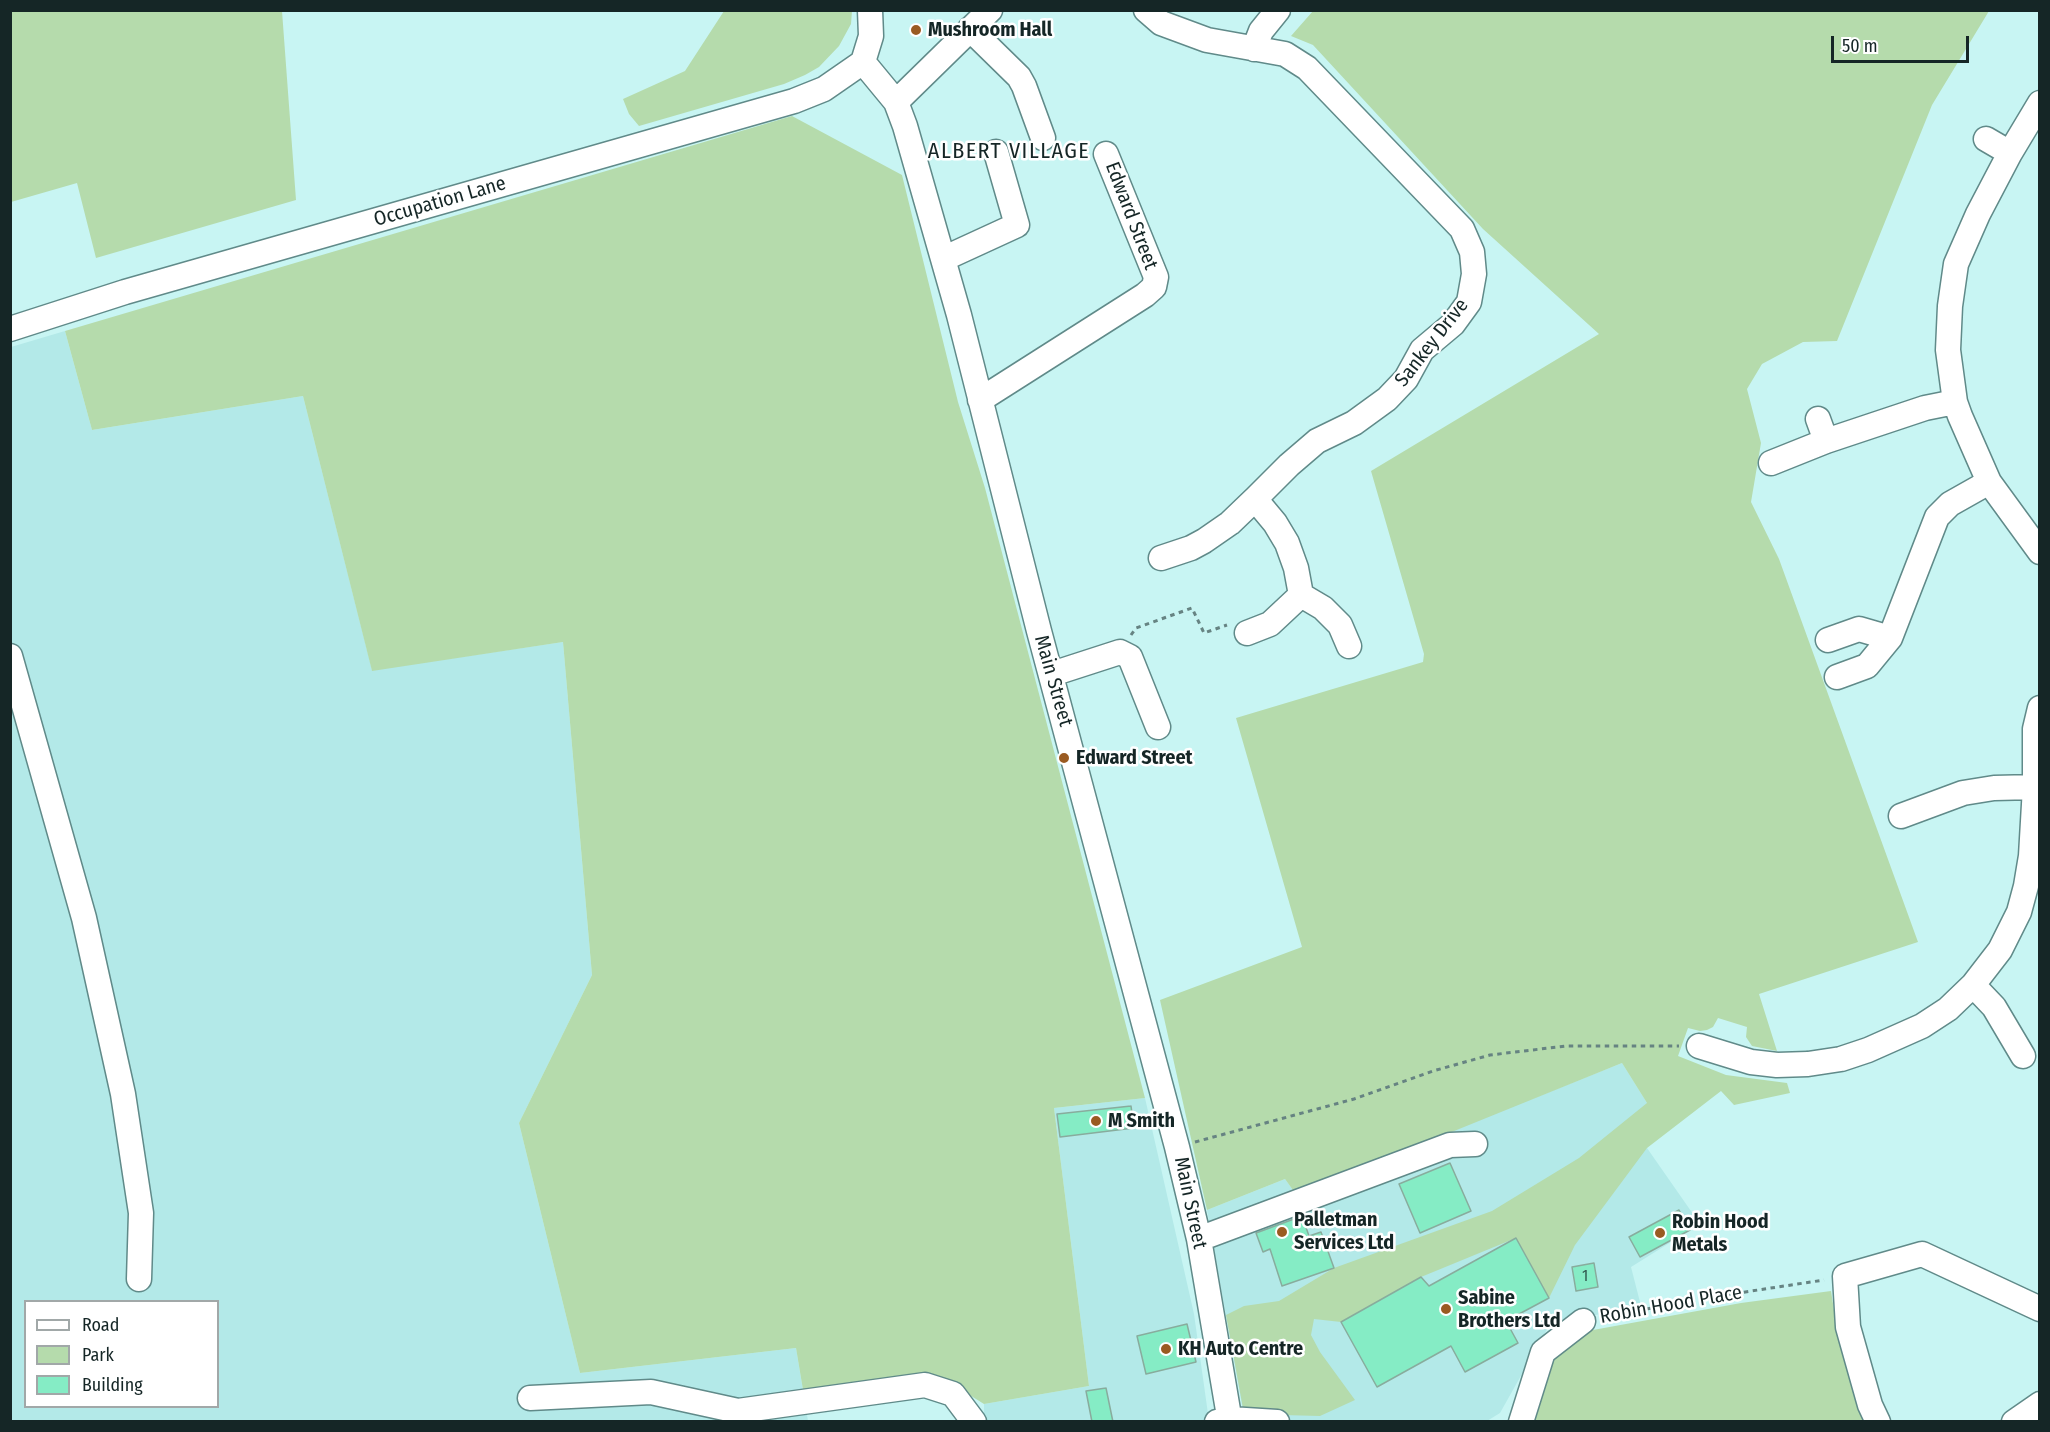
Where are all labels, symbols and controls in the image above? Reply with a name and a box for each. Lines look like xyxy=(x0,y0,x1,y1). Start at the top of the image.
place label: Mushroom Hall xyxy=(928,18,1052,42)
marker: Mushroom Hall xyxy=(909,23,923,37)
scale bar xyxy=(1834,24,1972,62)
text: 50 m xyxy=(1842,35,1878,57)
district label: ALBERT VILLAGE xyxy=(928,139,1090,165)
street label: Edward Street xyxy=(1099,159,1163,273)
street label: Occupation Lane xyxy=(371,172,509,232)
street label: Sankey Drive xyxy=(1390,294,1474,392)
street label: Main Street xyxy=(1029,633,1077,729)
place label: Edward Street xyxy=(1076,746,1193,770)
marker: Edward Street xyxy=(1057,751,1071,765)
place label: M Smith xyxy=(1108,1109,1175,1133)
marker: M Smith xyxy=(1089,1114,1103,1128)
street label: Main Street xyxy=(1169,1155,1211,1251)
place label: Palletman Services Ltd xyxy=(1294,1208,1394,1255)
place label: Robin Hood Metals xyxy=(1672,1210,1769,1257)
marker: Palletman Services Ltd xyxy=(1275,1225,1289,1239)
marker: Robin Hood Metals xyxy=(1653,1226,1667,1240)
house number: 1 xyxy=(1582,1267,1588,1287)
street label: Robin Hood Place xyxy=(1598,1281,1744,1329)
place label: Sabine Brothers Ltd xyxy=(1458,1286,1561,1333)
legend xyxy=(24,1300,219,1408)
marker: Sabine Brothers Ltd xyxy=(1439,1302,1453,1316)
text: Road xyxy=(82,1314,119,1336)
place label: KH Auto Centre xyxy=(1178,1337,1303,1361)
marker: KH Auto Centre xyxy=(1159,1342,1173,1356)
text: Park xyxy=(82,1344,114,1366)
text: Building xyxy=(82,1374,143,1396)

